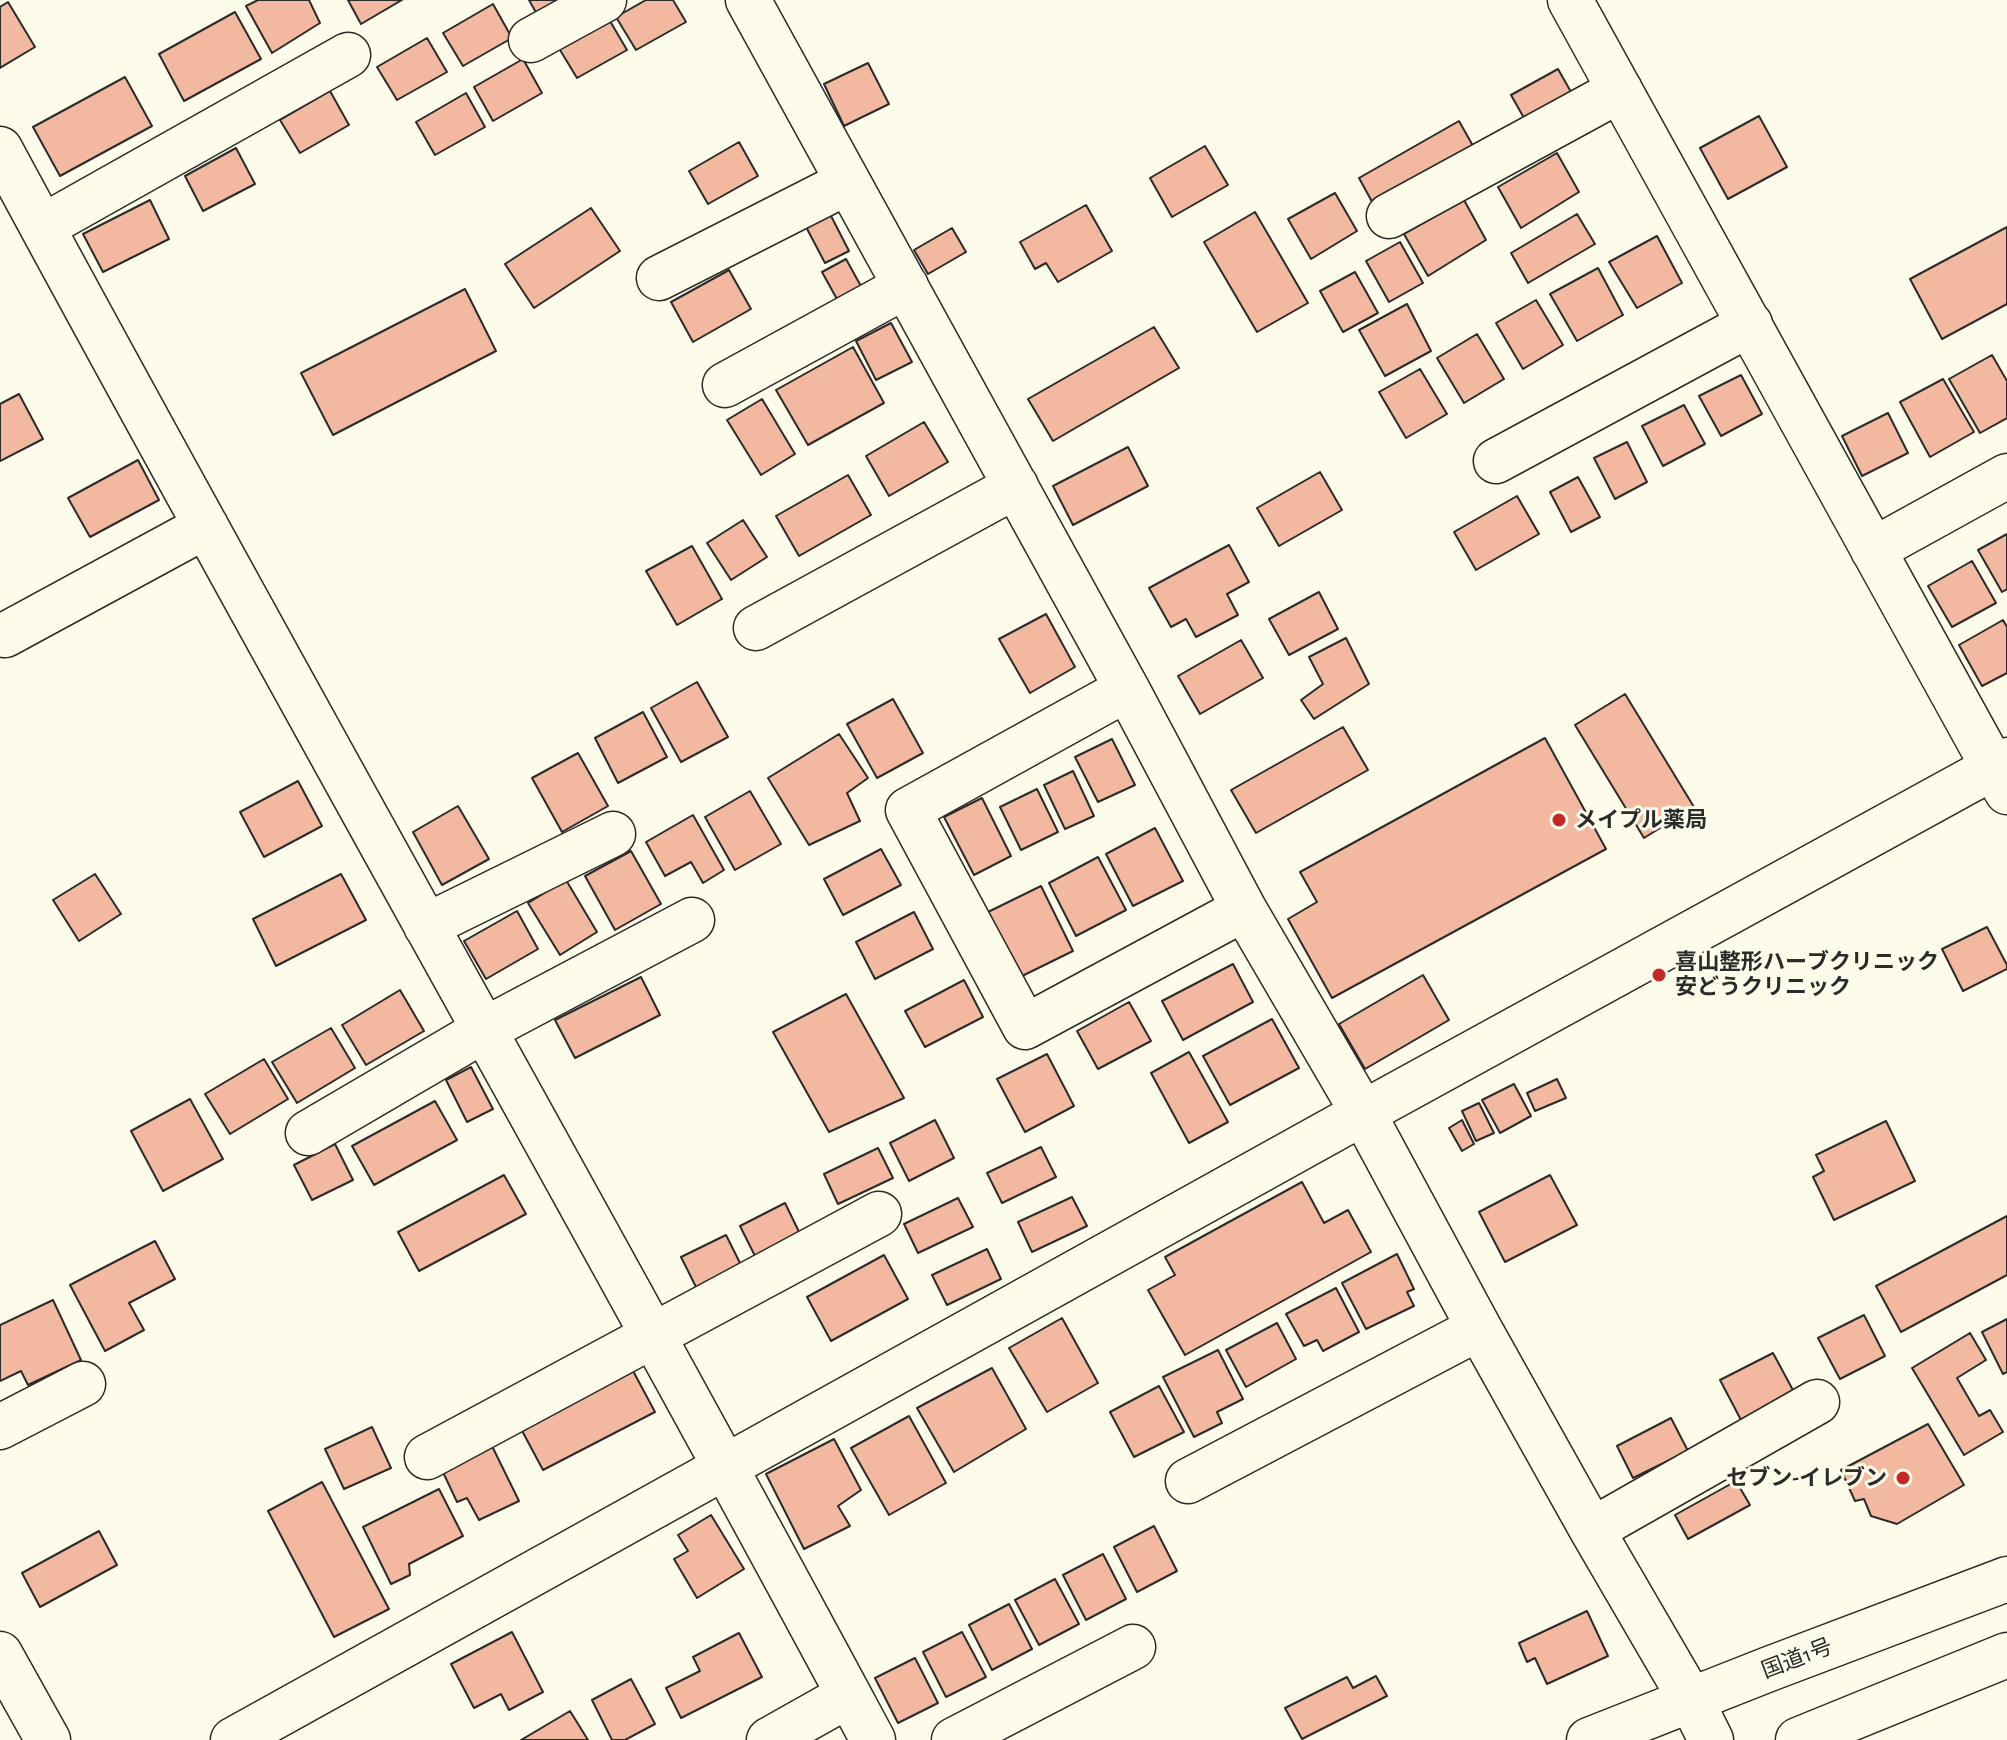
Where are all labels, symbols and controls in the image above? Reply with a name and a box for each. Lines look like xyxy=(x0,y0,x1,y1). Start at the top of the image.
place label: メイプル薬局 xyxy=(1575,807,1707,833)
marker: メイプル薬局 xyxy=(1550,811,1568,829)
place label: 喜山整形ハーブクリニック 安どうクリニック xyxy=(1675,949,1939,1000)
marker: 喜山整形ハーブクリニック 安どうクリニック xyxy=(1650,966,1668,984)
place label: セブン-イレブン xyxy=(1726,1465,1887,1491)
marker: セブン-イレブン xyxy=(1894,1469,1912,1487)
street label: 国道1号 xyxy=(1758,1633,1836,1685)

